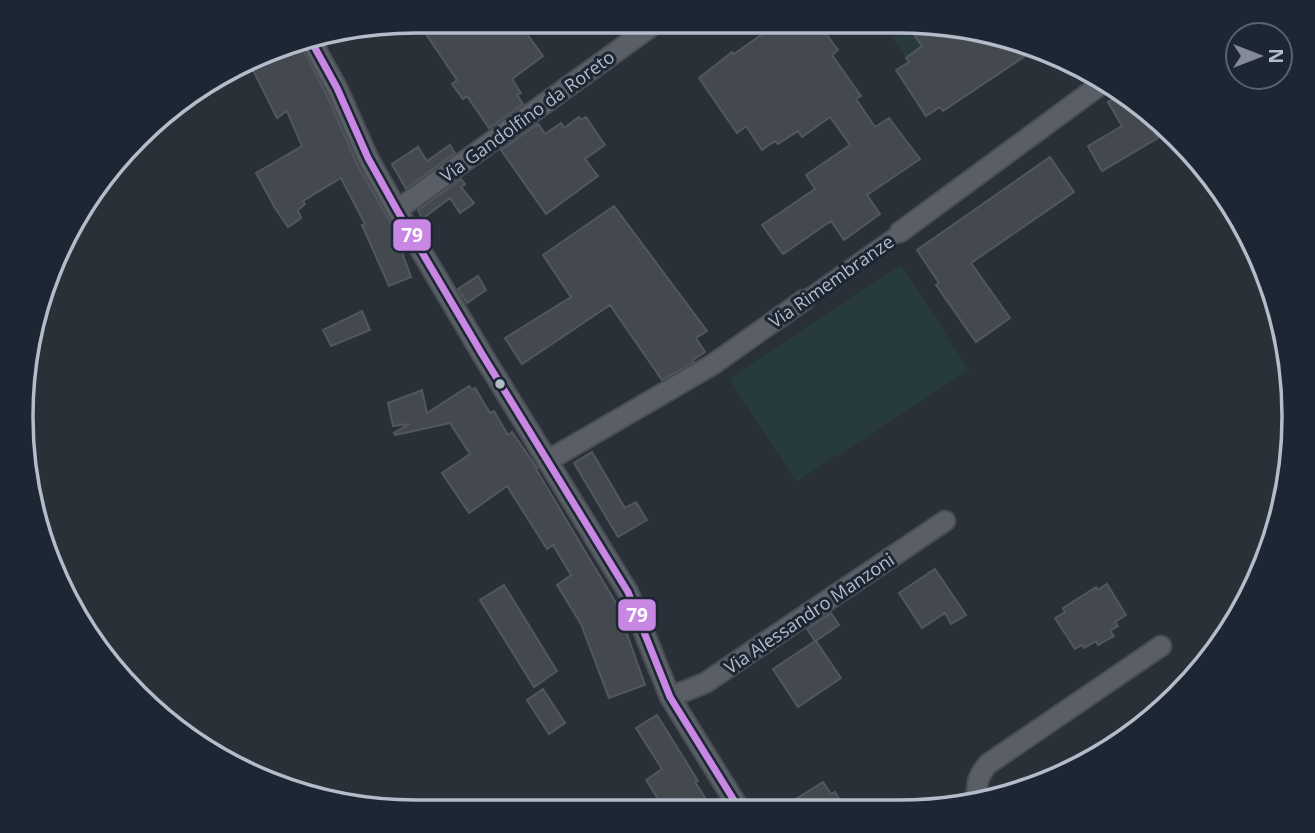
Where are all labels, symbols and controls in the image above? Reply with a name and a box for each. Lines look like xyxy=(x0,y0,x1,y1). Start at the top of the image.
north arrow xyxy=(1224,21,1294,91)
street label: Via Gandolfino da Roreto xyxy=(435,45,619,187)
text: N xyxy=(1263,48,1289,64)
line badge: 79 xyxy=(392,218,432,252)
text: 79 xyxy=(401,222,423,248)
street label: Via Rimembranze xyxy=(764,229,898,333)
unlabelled marker xyxy=(493,377,507,391)
street label: Via Alessandro Manzoni xyxy=(719,547,899,679)
line badge: 79 xyxy=(617,598,657,632)
text: 79 xyxy=(626,602,648,628)

